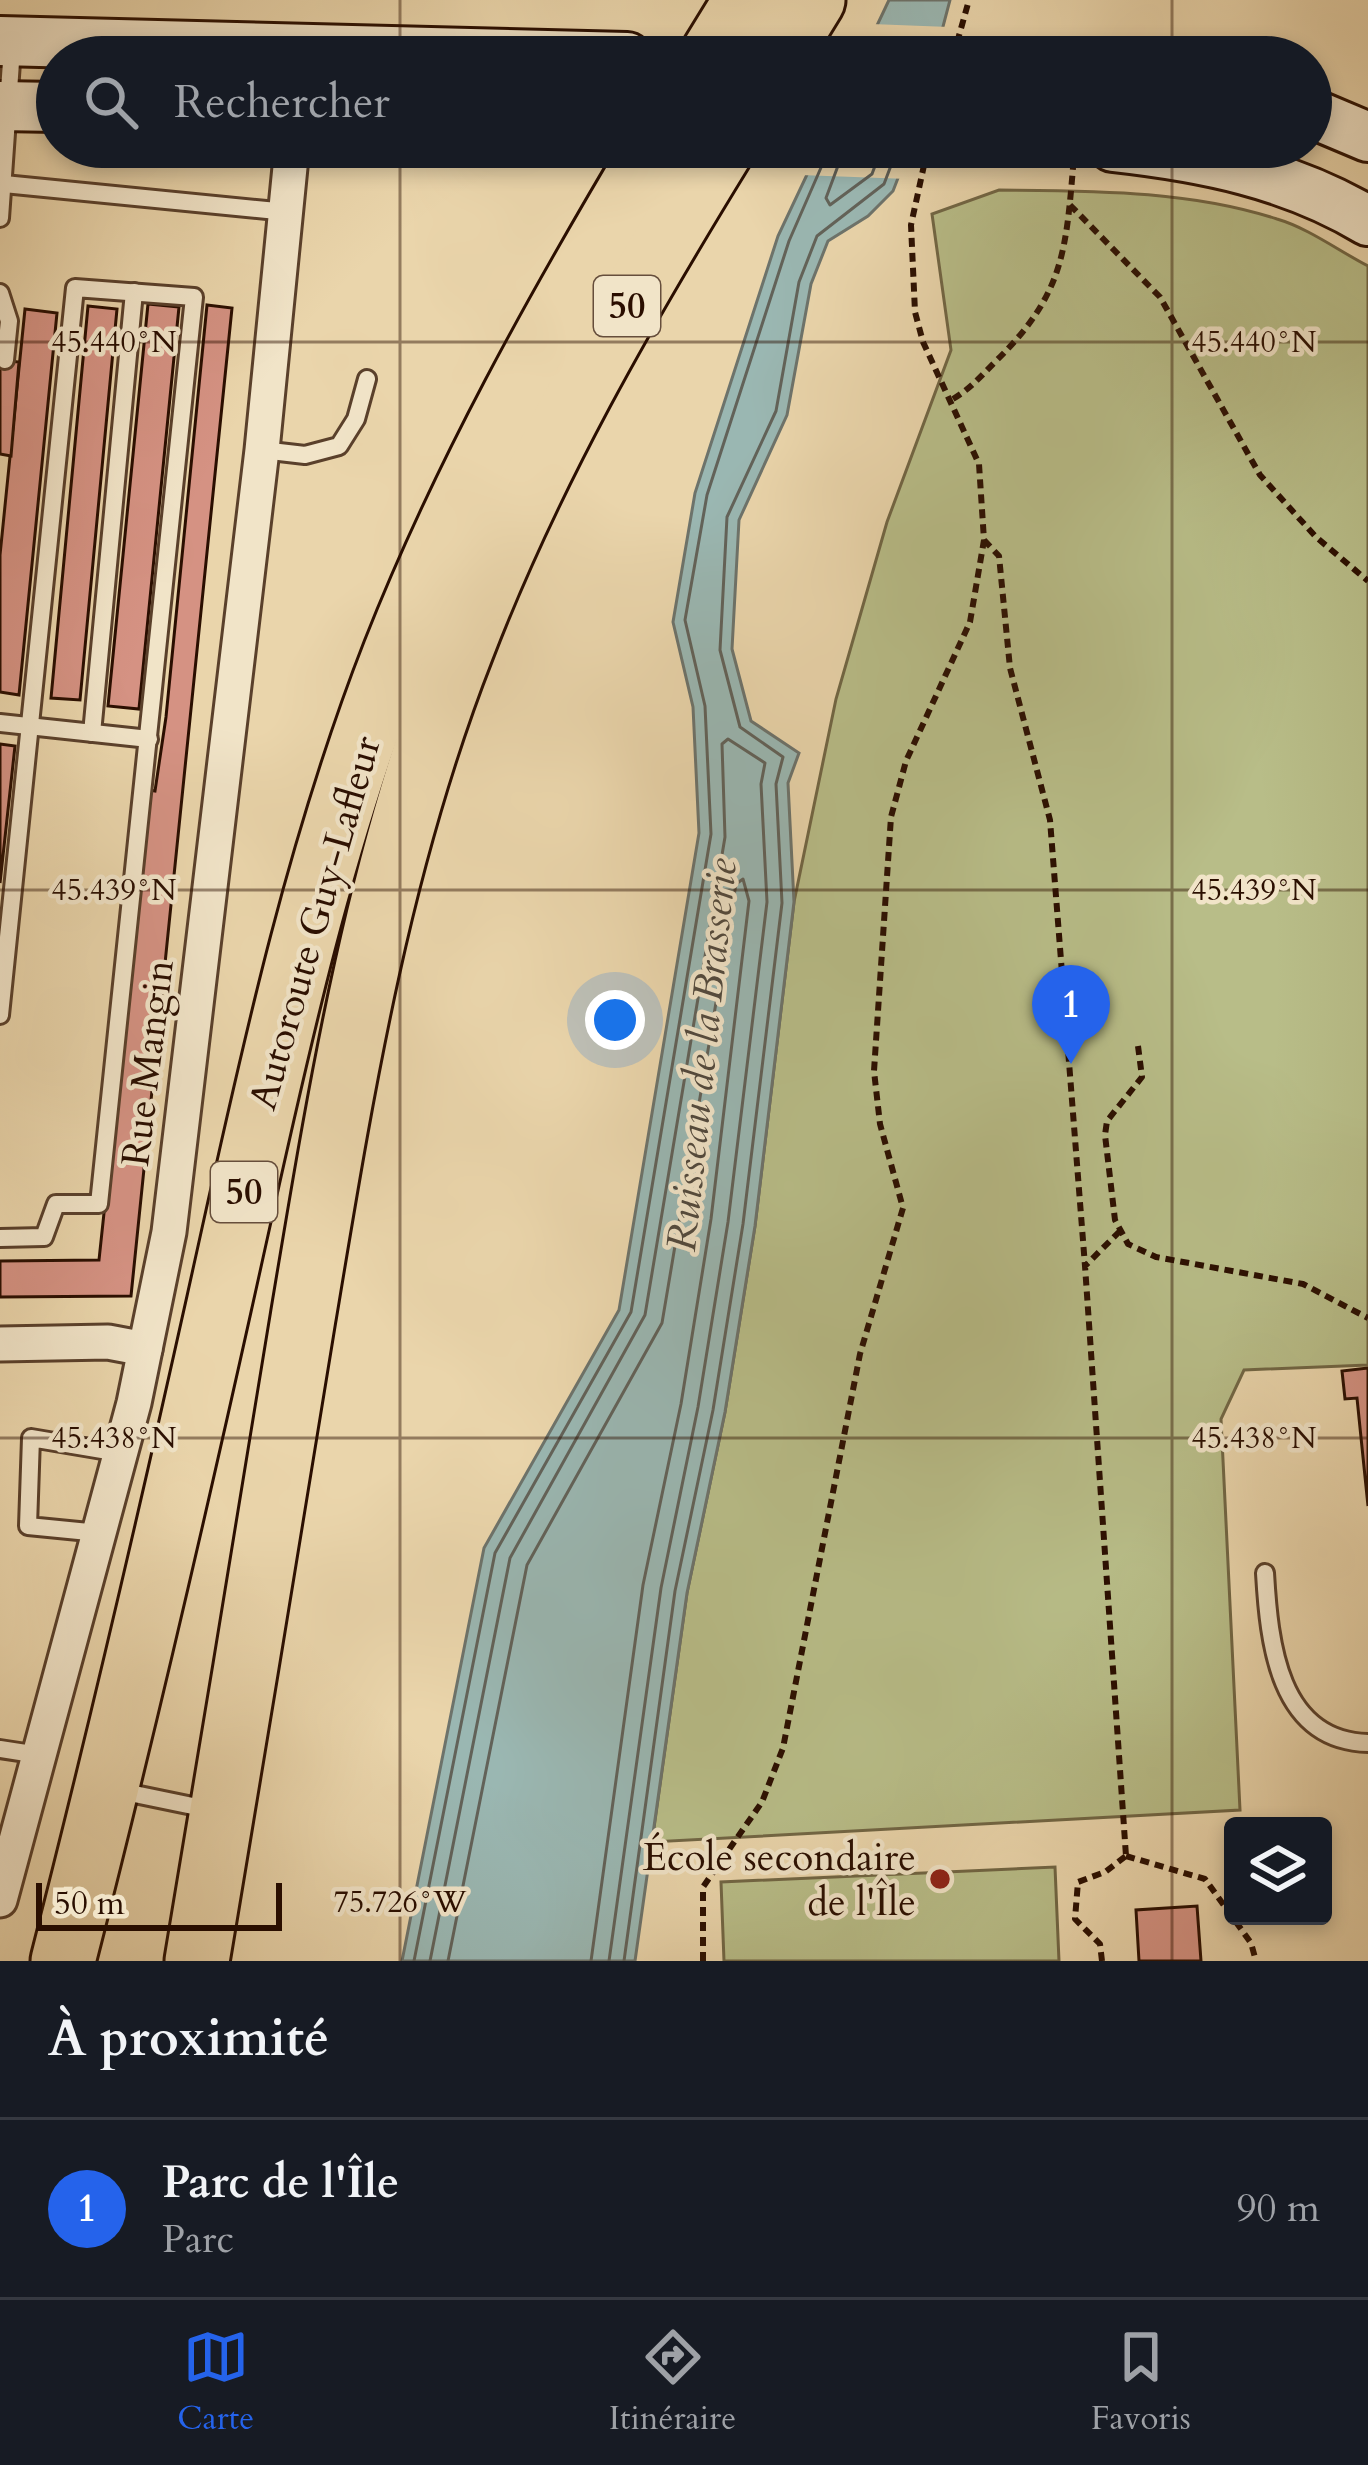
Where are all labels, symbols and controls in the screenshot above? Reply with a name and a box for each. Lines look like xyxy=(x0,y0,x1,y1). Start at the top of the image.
search box xyxy=(36,36,1332,168)
icon: search xyxy=(78,69,144,135)
text: Rechercher xyxy=(174,72,390,133)
road number: 50 xyxy=(594,276,660,336)
text: 45.440°N xyxy=(51,322,177,363)
text: 45.440°N xyxy=(1191,322,1317,363)
street label: Autoroute Guy-Lafleur xyxy=(236,729,394,1116)
water label: Ruisseau de la Brasserie xyxy=(653,855,751,1254)
text: 45.439°N xyxy=(51,870,177,911)
text: 45.439°N xyxy=(1191,870,1317,911)
street label: Rue Mangin xyxy=(109,957,187,1169)
pin: 1 xyxy=(1032,965,1110,1064)
your location xyxy=(585,990,645,1050)
road number: 50 xyxy=(211,1162,277,1222)
text: 45.438°N xyxy=(51,1418,177,1459)
text: 45.438°N xyxy=(1191,1418,1317,1459)
map controls xyxy=(1224,1817,1332,1925)
button: layers xyxy=(1224,1817,1332,1925)
place label: École secondaire de l'Île xyxy=(643,1831,916,1929)
marker: École secondaire de l'Île xyxy=(927,1866,953,1892)
scale bar xyxy=(36,1877,282,1930)
text: 50 m xyxy=(54,1881,125,1926)
text: 75.726°W xyxy=(334,1882,467,1923)
text: À proximité xyxy=(48,2004,329,2074)
text: Parc de l'Île xyxy=(162,2152,399,2213)
text: 1 xyxy=(77,2182,97,2235)
text: 90 m xyxy=(1237,2182,1320,2235)
text: Parc xyxy=(162,2213,234,2266)
tab: Carte xyxy=(177,2324,254,2441)
tab: Itinéraire xyxy=(609,2324,736,2441)
tab: Favoris xyxy=(1091,2324,1191,2441)

